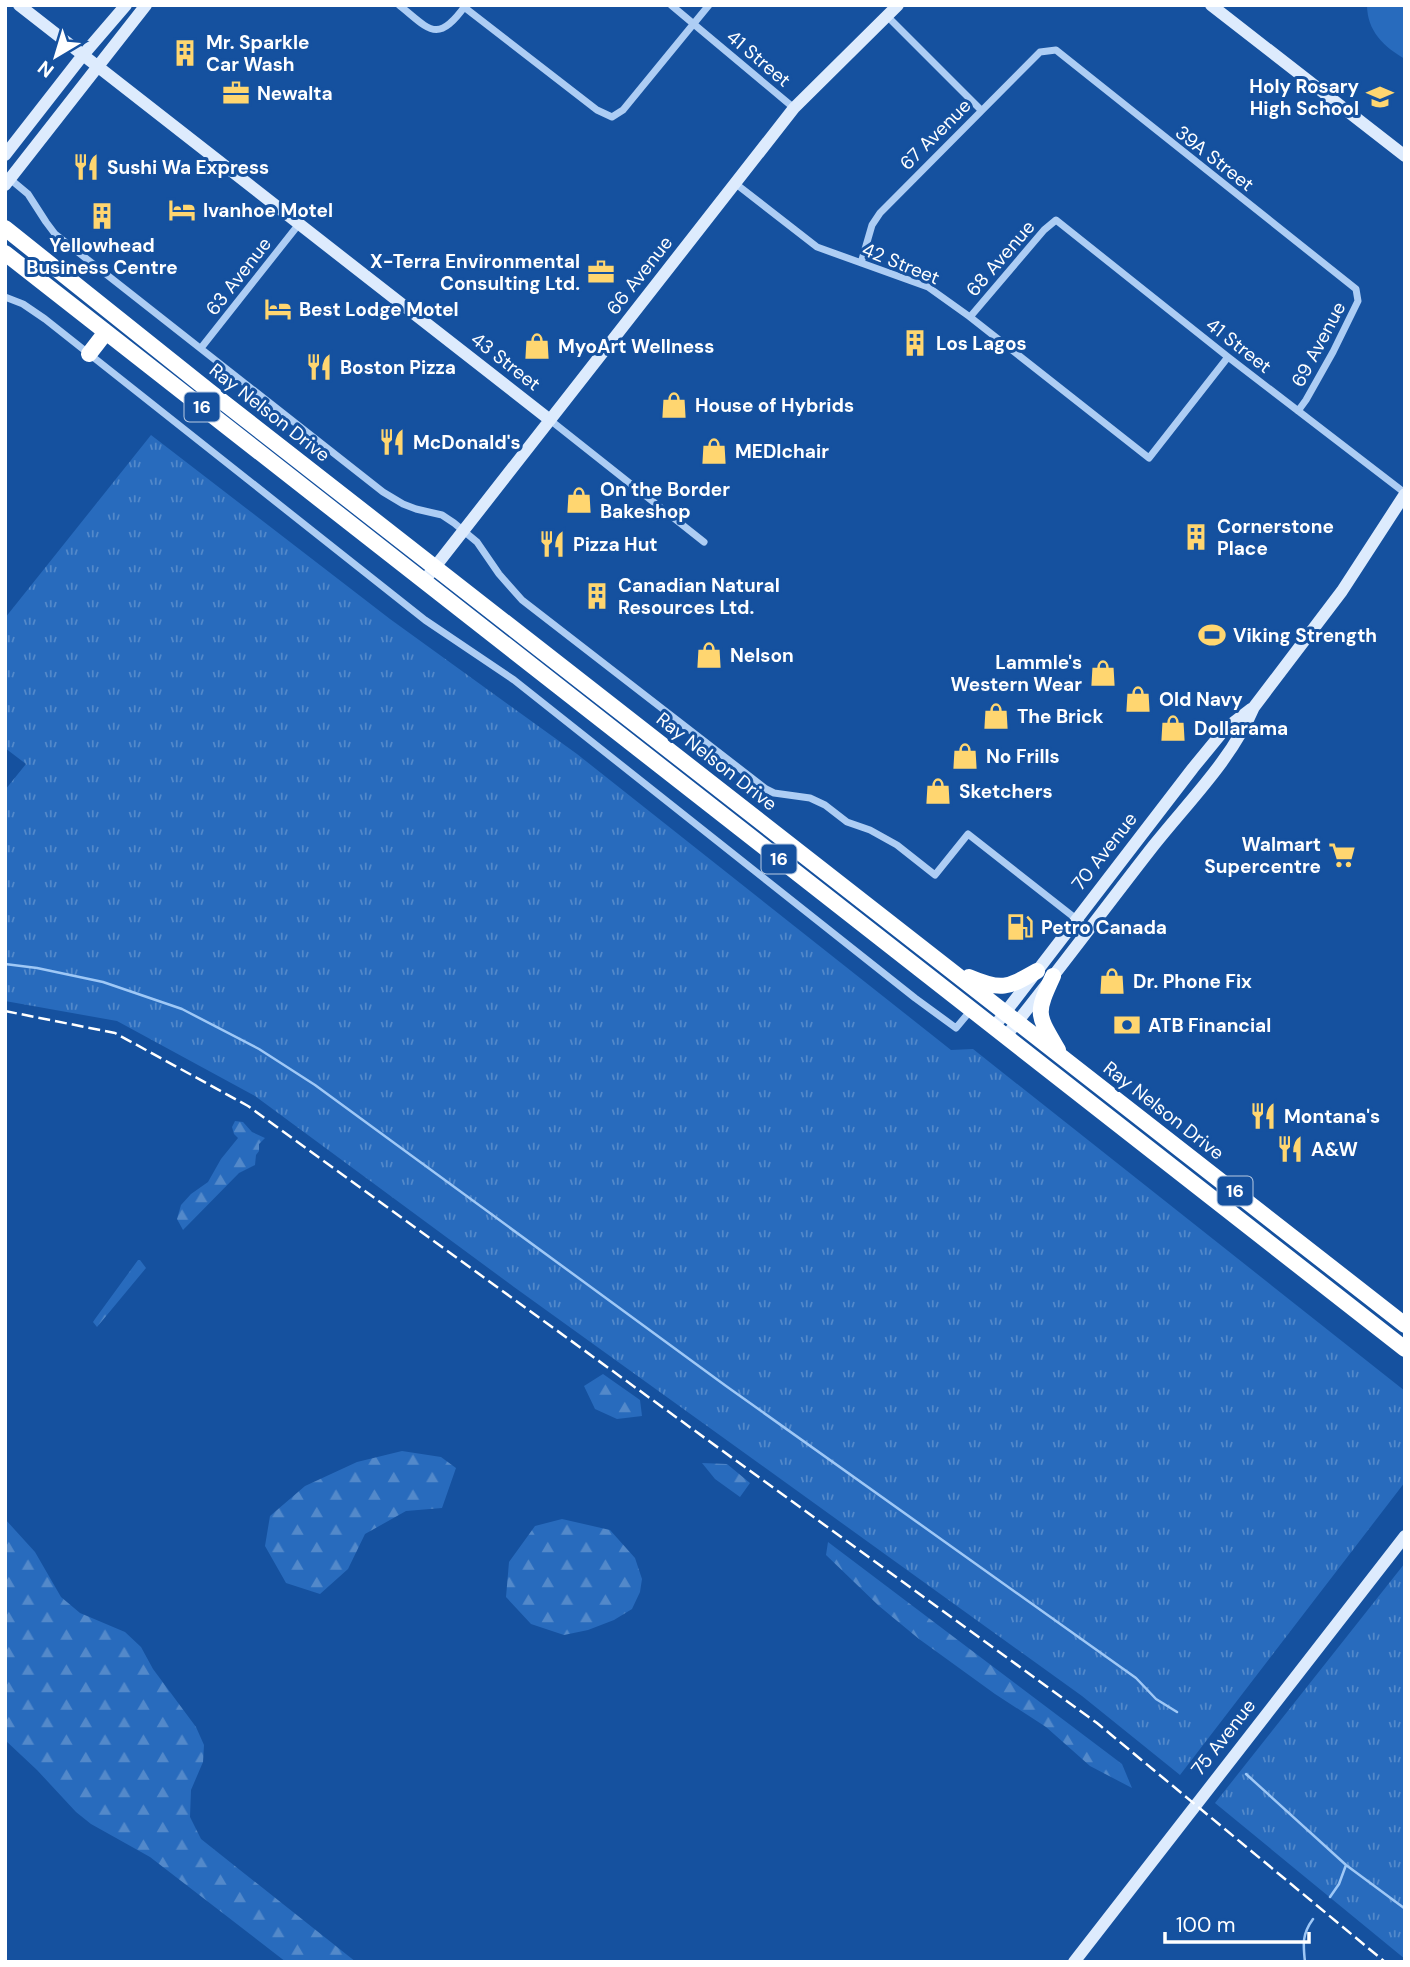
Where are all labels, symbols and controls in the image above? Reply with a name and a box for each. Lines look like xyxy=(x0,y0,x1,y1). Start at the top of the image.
north arrow xyxy=(21,21,91,91)
street label: 41 Street xyxy=(721,24,796,93)
place label: Mr. Sparkle Car Wash xyxy=(206,30,309,77)
building icon: Mr. Sparkle Car Wash xyxy=(170,38,200,68)
text: N xyxy=(33,55,59,83)
place label: Holy Rosary High School xyxy=(1249,74,1360,121)
office icon: Newalta xyxy=(221,78,251,108)
place label: Newalta xyxy=(257,81,333,106)
school or university icon: Holy Rosary High School xyxy=(1365,82,1395,112)
street label: 67 Avenue xyxy=(894,93,976,175)
street label: 39A Street xyxy=(1170,120,1259,197)
restaurant icon: Sushi Wa Express xyxy=(71,152,101,182)
place label: Sushi Wa Express xyxy=(107,155,269,180)
hotel icon: Ivanhoe Motel xyxy=(167,195,197,225)
place label: Ivanhoe Motel xyxy=(203,198,333,223)
building icon: Yellowhead Business Centre xyxy=(87,201,117,231)
street label: 68 Avenue xyxy=(960,215,1040,302)
street label: 66 Avenue xyxy=(601,231,678,320)
street label: 63 Avenue xyxy=(200,232,277,321)
place label: Yellowhead Business Centre xyxy=(26,233,178,280)
street label: 42 Street xyxy=(858,237,943,290)
place label: X-Terra Environmental Consulting Ltd. xyxy=(370,249,580,296)
office icon: X-Terra Environmental Consulting Ltd. xyxy=(586,257,616,287)
hotel icon: Best Lodge Motel xyxy=(263,294,293,324)
place label: Best Lodge Motel xyxy=(299,297,459,322)
street label: 69 Avenue xyxy=(1286,297,1351,391)
street label: 41 Street xyxy=(1201,312,1276,379)
street label: 43 Street xyxy=(466,326,546,396)
building icon: Los Lagos xyxy=(900,328,930,358)
shop icon: MyoArt Wellness xyxy=(522,331,552,361)
place label: Los Lagos xyxy=(936,331,1027,356)
place label: MyoArt Wellness xyxy=(558,334,714,359)
restaurant icon: Boston Pizza xyxy=(304,352,334,382)
place label: Boston Pizza xyxy=(340,355,456,380)
street label: Ray Nelson Drive xyxy=(204,357,335,467)
shop icon: House of Hybrids xyxy=(659,390,689,420)
road number: 16 xyxy=(184,393,220,422)
place label: House of Hybrids xyxy=(695,393,854,418)
restaurant icon: McDonald's xyxy=(377,427,407,457)
place label: McDonald's xyxy=(413,430,521,455)
shop icon: MEDIchair xyxy=(699,436,729,466)
place label: MEDIchair xyxy=(735,439,829,464)
place label: On the Border Bakeshop xyxy=(600,477,730,524)
shop icon: On the Border Bakeshop xyxy=(564,485,594,515)
place label: Cornerstone Place xyxy=(1217,514,1334,561)
building icon: Cornerstone Place xyxy=(1181,522,1211,552)
restaurant icon: Pizza Hut xyxy=(537,529,567,559)
place label: Pizza Hut xyxy=(573,532,658,557)
place label: Canadian Natural Resources Ltd. xyxy=(618,573,780,620)
building icon: Canadian Natural Resources Ltd. xyxy=(582,581,612,611)
sports icon: Viking Strength xyxy=(1197,620,1227,650)
place label: Viking Strength xyxy=(1233,623,1377,648)
shop icon: Nelson xyxy=(694,640,724,670)
place label: Nelson xyxy=(730,643,794,668)
place label: Lammle's Western Wear xyxy=(950,650,1082,697)
shop icon: Lammle's Western Wear xyxy=(1088,658,1118,688)
shop icon: Old Navy xyxy=(1123,684,1153,714)
place label: Old Navy xyxy=(1159,687,1243,712)
shop icon: The Brick xyxy=(981,701,1011,731)
place label: The Brick xyxy=(1017,704,1104,729)
street label: Ray Nelson Drive xyxy=(651,706,782,816)
shop icon: Dollarama xyxy=(1158,713,1188,743)
place label: Dollarama xyxy=(1194,716,1288,741)
shop icon: No Frills xyxy=(950,741,980,771)
place label: No Frills xyxy=(986,744,1060,769)
shop icon: Sketchers xyxy=(923,776,953,806)
place label: Sketchers xyxy=(959,779,1053,804)
street label: 70 Avenue xyxy=(1066,807,1143,895)
place label: Walmart Supercentre xyxy=(1204,832,1321,879)
supermarket icon: Walmart Supercentre xyxy=(1327,840,1357,870)
road number: 16 xyxy=(762,844,796,874)
fuel station icon: Petro Canada xyxy=(1005,912,1035,942)
place label: Petro Canada xyxy=(1041,915,1167,940)
shop icon: Dr. Phone Fix xyxy=(1097,966,1127,996)
place label: Dr. Phone Fix xyxy=(1133,969,1252,994)
bank icon: ATB Financial xyxy=(1112,1010,1142,1040)
place label: ATB Financial xyxy=(1148,1013,1271,1038)
street label: Ray Nelson Drive xyxy=(1098,1055,1229,1165)
restaurant icon: Montana's xyxy=(1248,1101,1278,1131)
place label: Montana's xyxy=(1284,1104,1380,1129)
restaurant icon: A&W xyxy=(1275,1134,1305,1164)
place label: A&W xyxy=(1311,1137,1358,1162)
road number: 16 xyxy=(1218,1176,1252,1206)
street label: 75 Avenue xyxy=(1186,1694,1261,1781)
scale bar xyxy=(1165,1900,1308,1944)
text: 100 m xyxy=(1176,1911,1236,1939)

